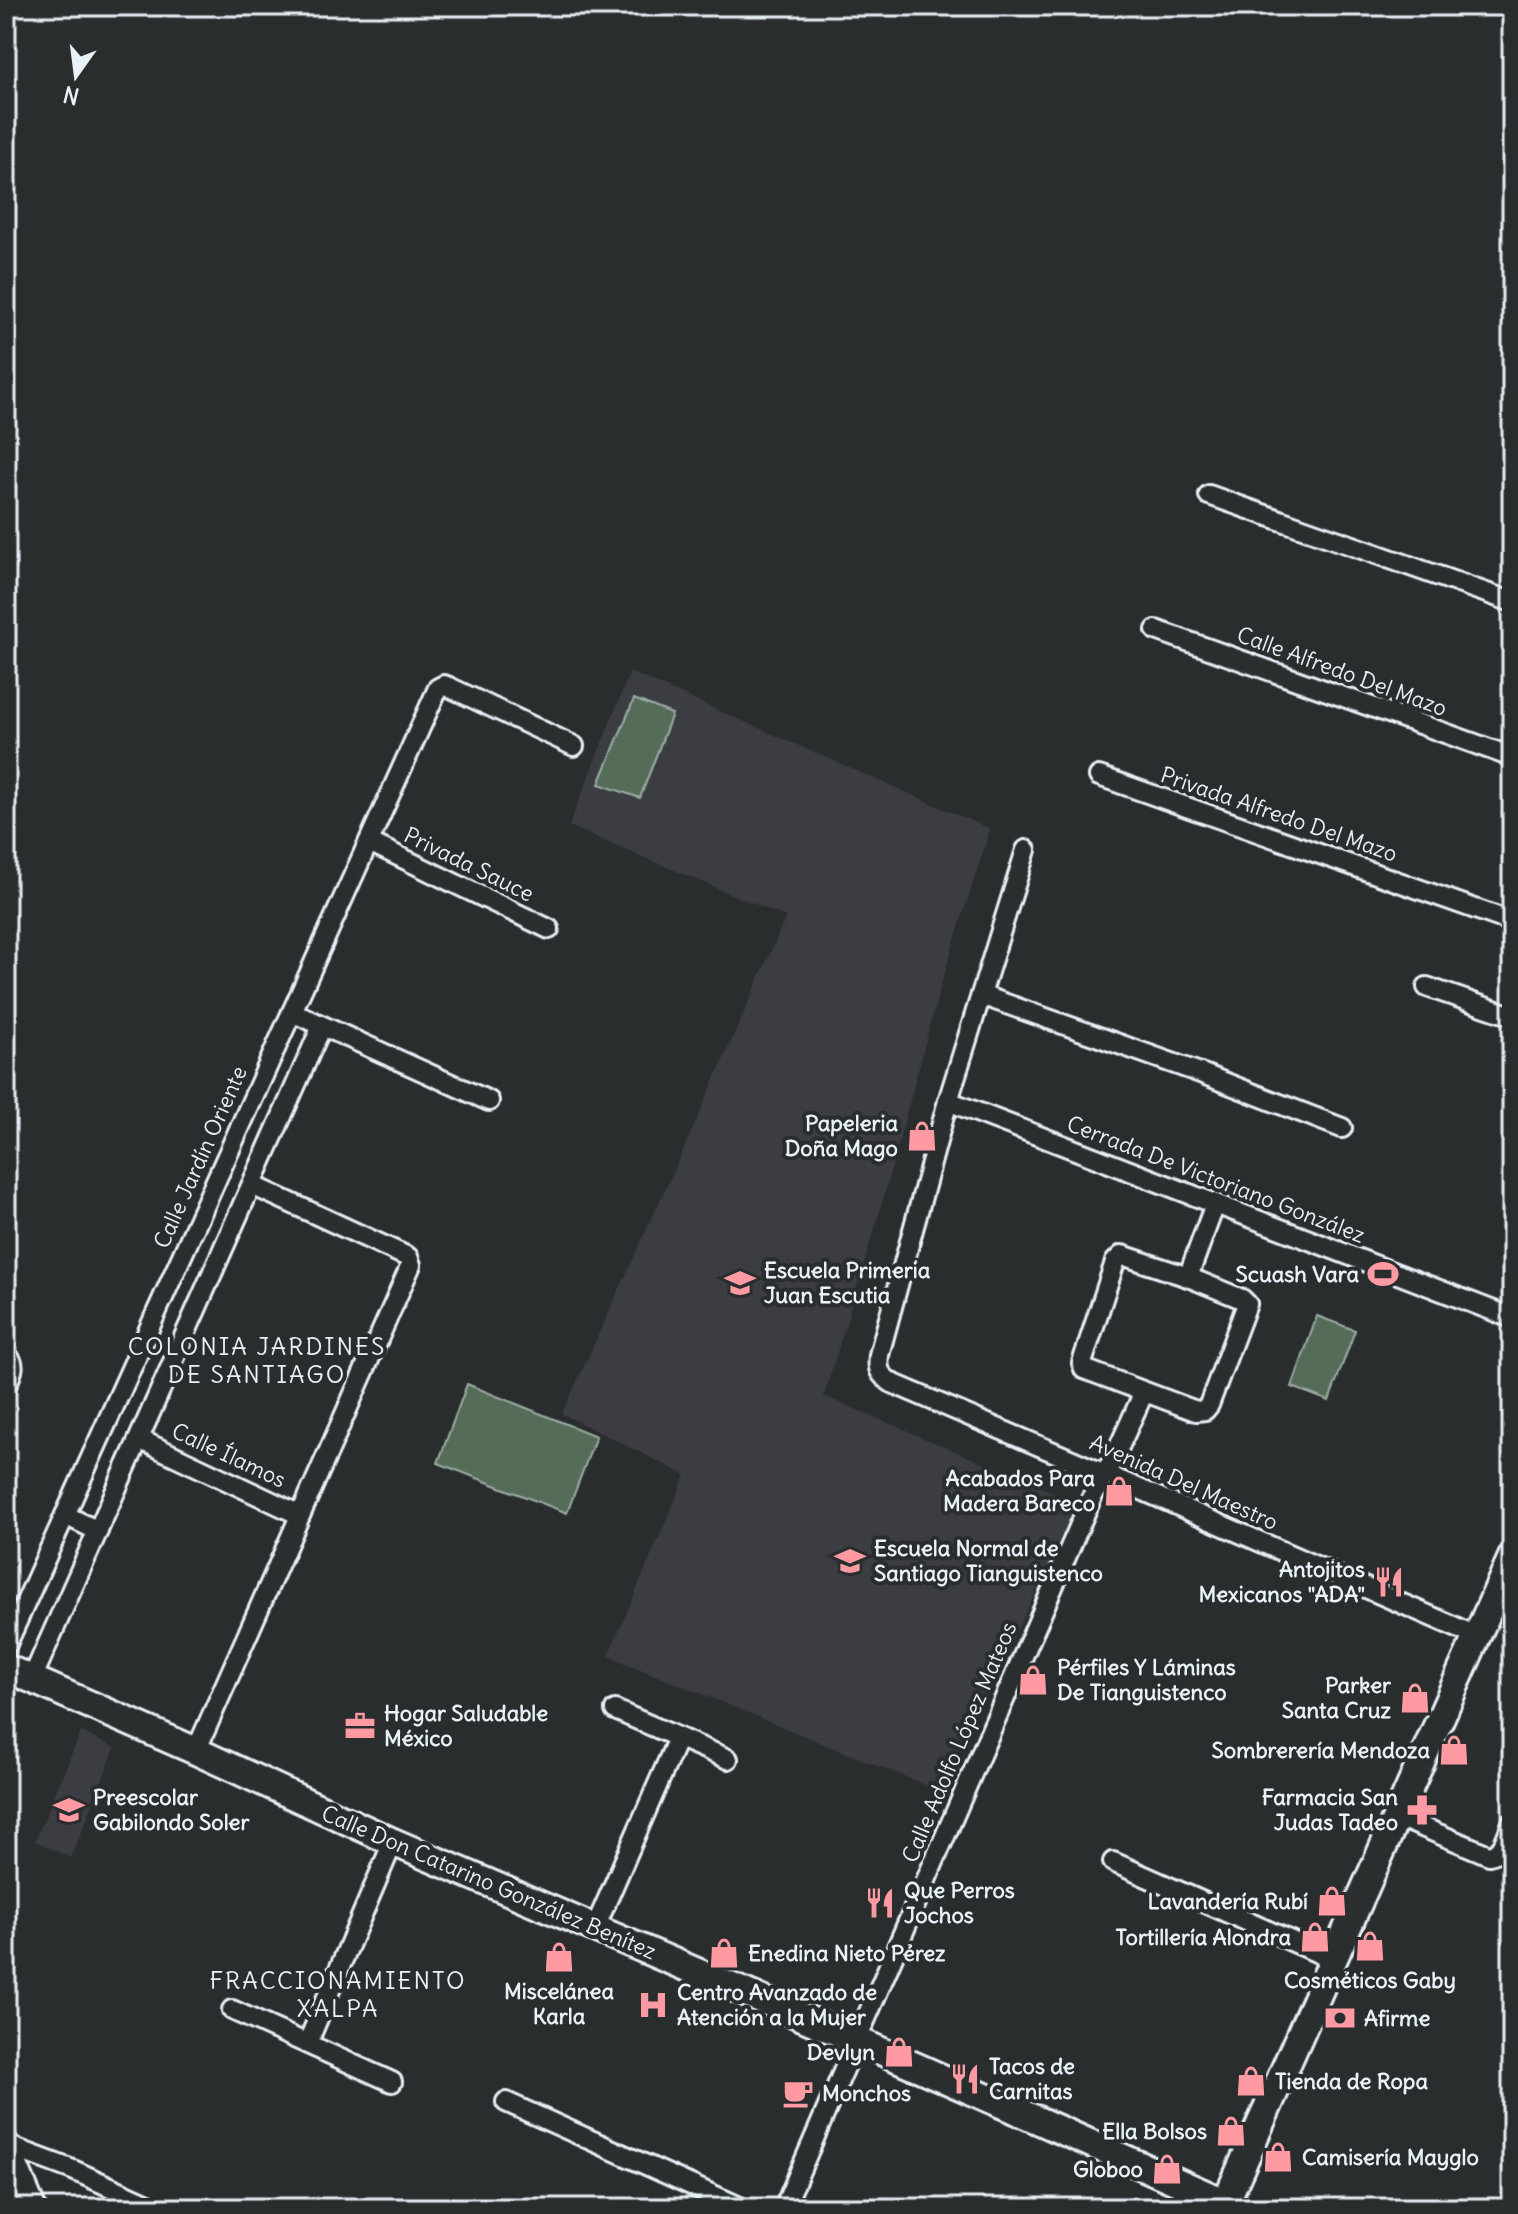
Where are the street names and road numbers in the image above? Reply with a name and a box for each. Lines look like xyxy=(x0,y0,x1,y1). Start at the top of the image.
street label: Calle Alfredo Del Mazo xyxy=(1233,620,1451,722)
street label: Privada Alfredo Del Mazo xyxy=(1157,760,1401,868)
street label: Privada Sauce xyxy=(400,821,538,907)
street label: Calle Jardín Oriente xyxy=(147,1062,253,1252)
street label: Cerrada De Victoriano González xyxy=(1063,1109,1369,1249)
street label: Calle Ílamos xyxy=(168,1416,290,1494)
street label: Avenida Del Maestro xyxy=(1086,1428,1282,1536)
street label: Calle Adolfo López Mateos xyxy=(896,1618,1022,1866)
street label: Calle Don Catarino González Benítez xyxy=(317,1799,661,1965)

